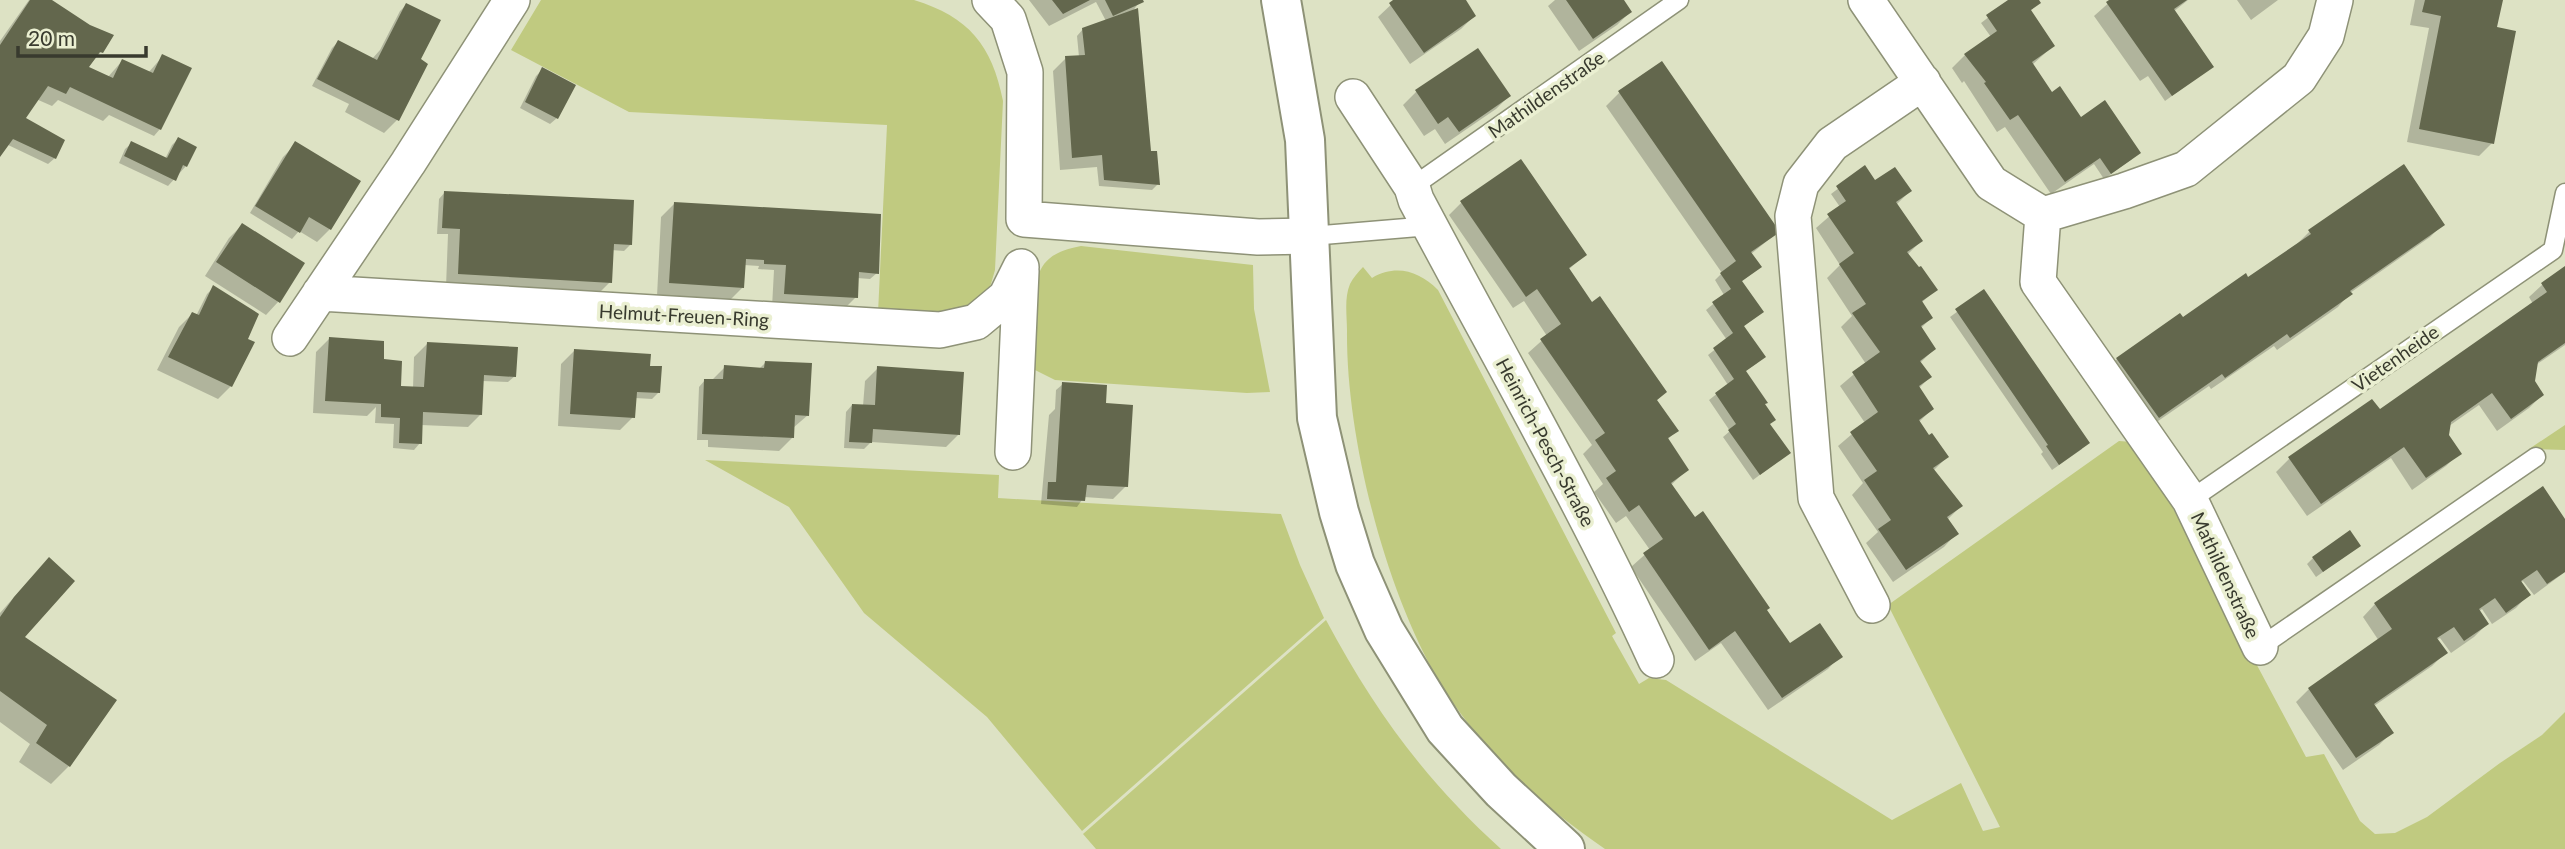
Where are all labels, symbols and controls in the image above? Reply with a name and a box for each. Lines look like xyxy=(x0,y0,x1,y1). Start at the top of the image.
scale bar xyxy=(18,14,145,58)
text: 20 m xyxy=(28,25,75,50)
street label: Mathildenstraße xyxy=(1483,45,1609,143)
street label: Helmut-Freuen-Ring xyxy=(598,299,770,331)
street label: Vietenheide xyxy=(2347,320,2443,396)
street label: Heinrich-Pesch-Straße xyxy=(1492,354,1600,530)
street label: Mathildenstraße xyxy=(2187,508,2265,642)

